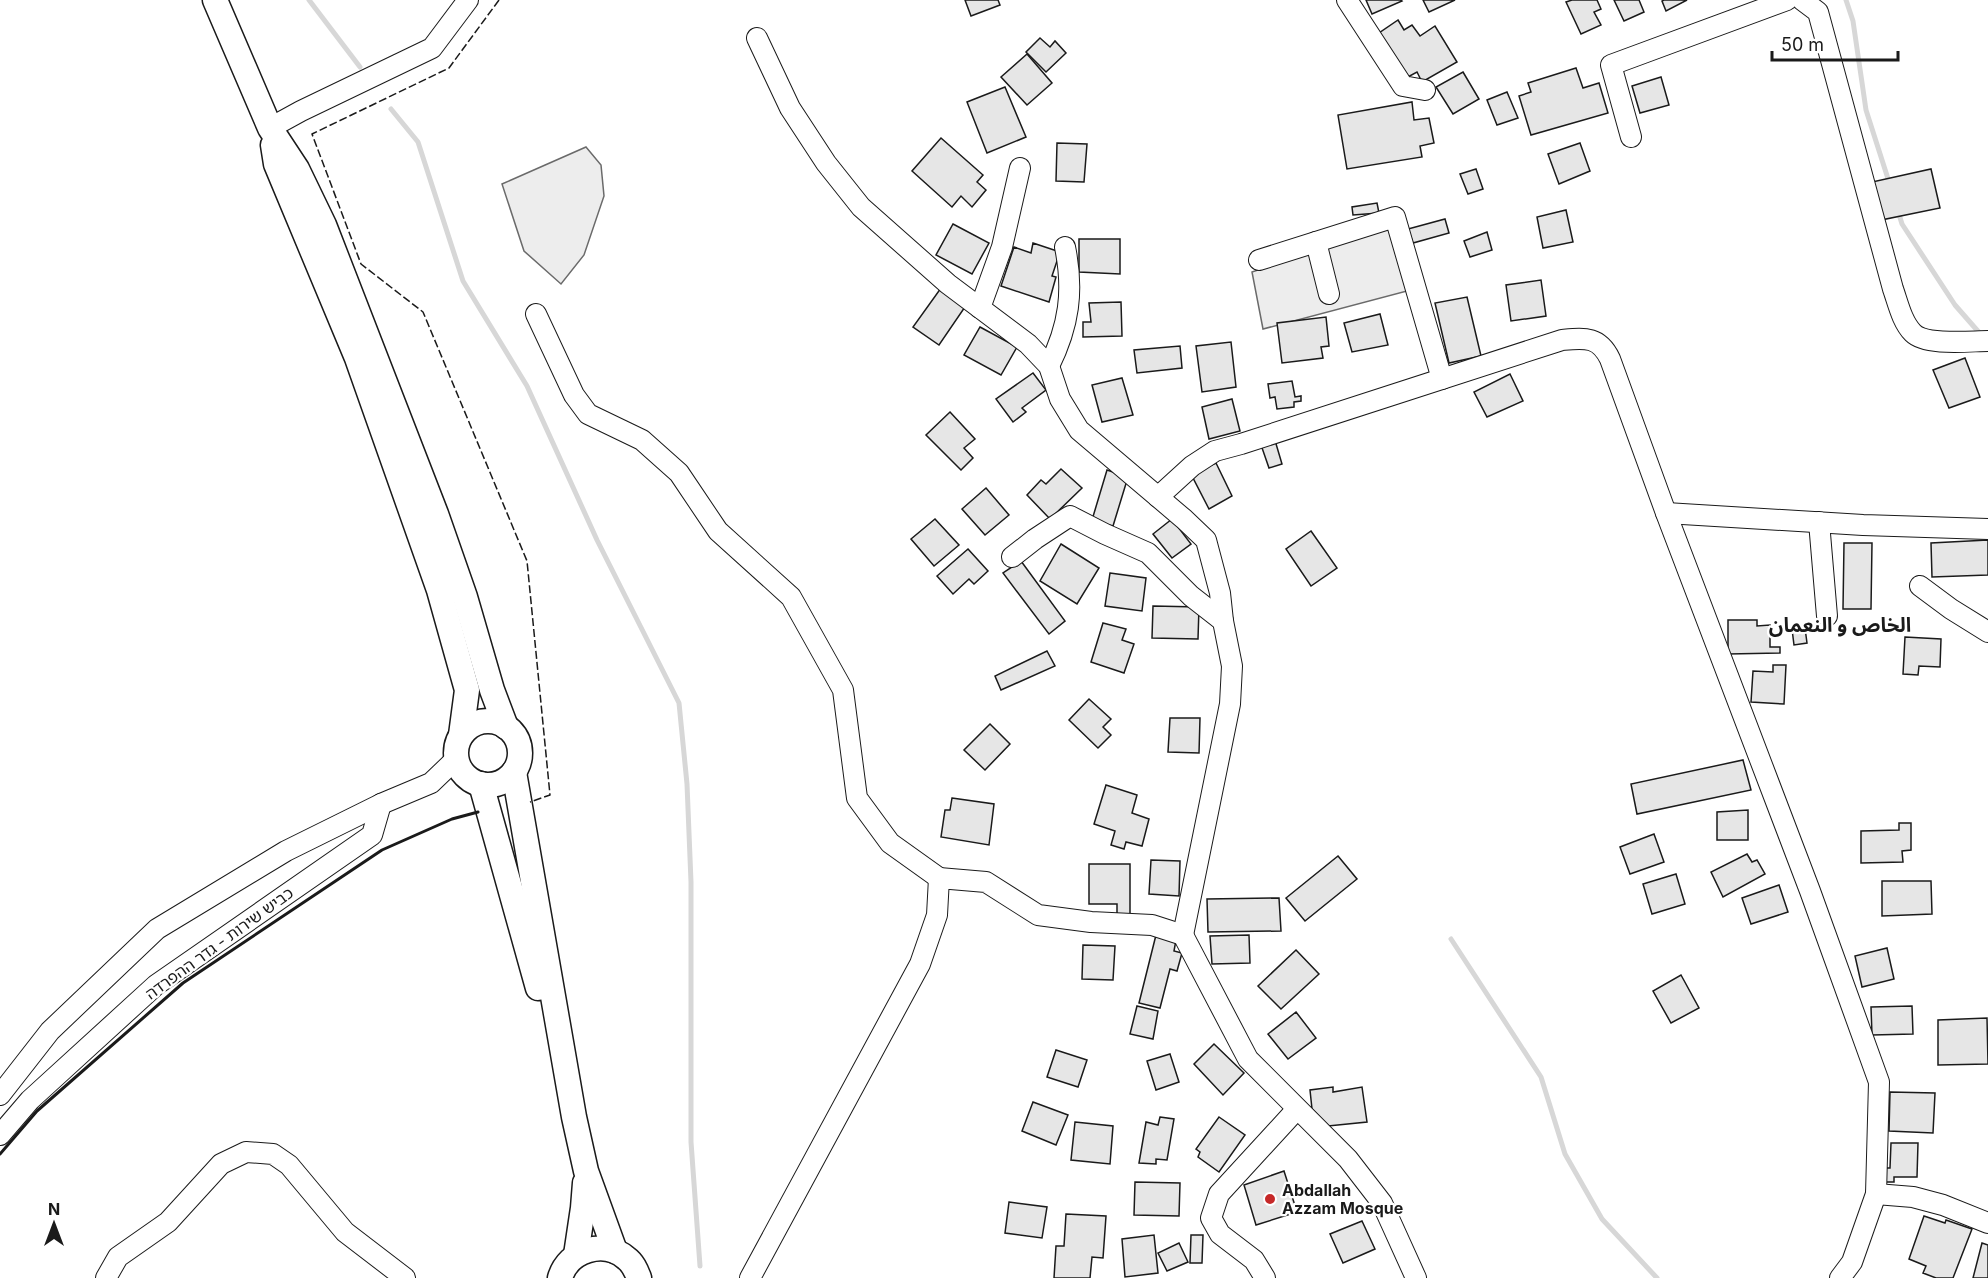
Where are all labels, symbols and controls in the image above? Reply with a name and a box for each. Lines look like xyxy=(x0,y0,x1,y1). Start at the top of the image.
scale bar xyxy=(1772,24,1898,62)
text: 50 m xyxy=(1781,34,1824,55)
district label: الخاص و النعمان xyxy=(1769,613,1911,637)
street label: כביש שירות - גדר ההפרדה xyxy=(141,883,297,1003)
place label: Abdallah Azzam Mosque xyxy=(1282,1180,1403,1218)
marker: Abdallah Azzam Mosque xyxy=(1263,1192,1277,1206)
north arrow xyxy=(24,1194,84,1254)
text: N xyxy=(48,1199,60,1219)

